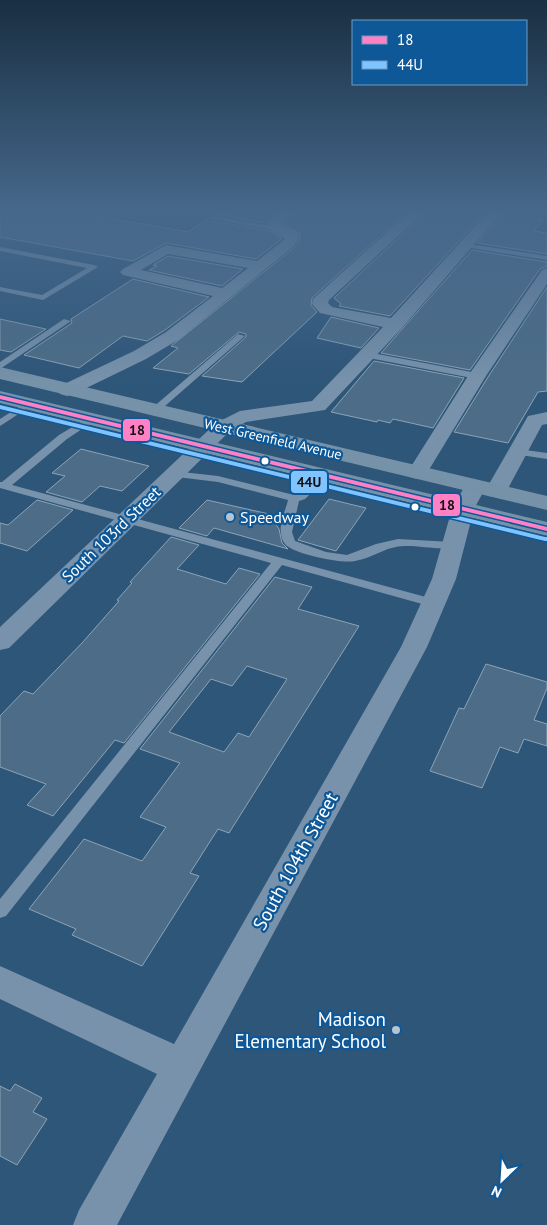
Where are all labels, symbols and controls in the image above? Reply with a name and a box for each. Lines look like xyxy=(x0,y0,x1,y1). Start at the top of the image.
legend xyxy=(352,20,527,85)
text: 18 xyxy=(397,30,413,49)
text: 44U xyxy=(397,55,423,74)
street label: West Greenfield Avenue xyxy=(202,414,344,464)
line badge: 18 xyxy=(122,418,151,442)
text: 18 xyxy=(129,421,145,439)
unlabelled marker xyxy=(260,456,270,466)
line badge: 44U xyxy=(290,470,328,494)
text: 44U xyxy=(297,473,321,491)
street label: South 103rd Street xyxy=(57,481,165,586)
line badge: 18 xyxy=(432,493,461,517)
text: 18 xyxy=(439,496,455,514)
unlabelled marker xyxy=(410,502,420,512)
place label: Speedway xyxy=(240,507,310,527)
marker: Speedway xyxy=(224,511,236,523)
street label: South 104th Street xyxy=(247,787,343,934)
place label: Madison Elementary School xyxy=(235,1007,386,1053)
marker: Madison Elementary School xyxy=(390,1024,402,1036)
north arrow xyxy=(477,1155,527,1205)
text: N xyxy=(489,1182,504,1202)

